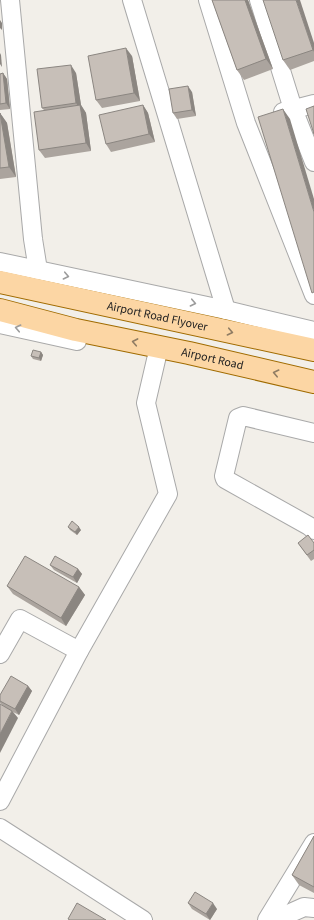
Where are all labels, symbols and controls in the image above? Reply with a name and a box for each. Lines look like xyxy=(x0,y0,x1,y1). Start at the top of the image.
one-way arrow xyxy=(62,271,69,279)
street label: Airport Road Flyover xyxy=(106,297,210,335)
one-way arrow xyxy=(190,298,196,307)
one-way arrow xyxy=(15,324,21,332)
one-way arrow xyxy=(227,328,233,336)
one-way arrow xyxy=(132,339,139,347)
street label: Airport Road xyxy=(180,343,245,374)
one-way arrow xyxy=(273,370,279,378)

